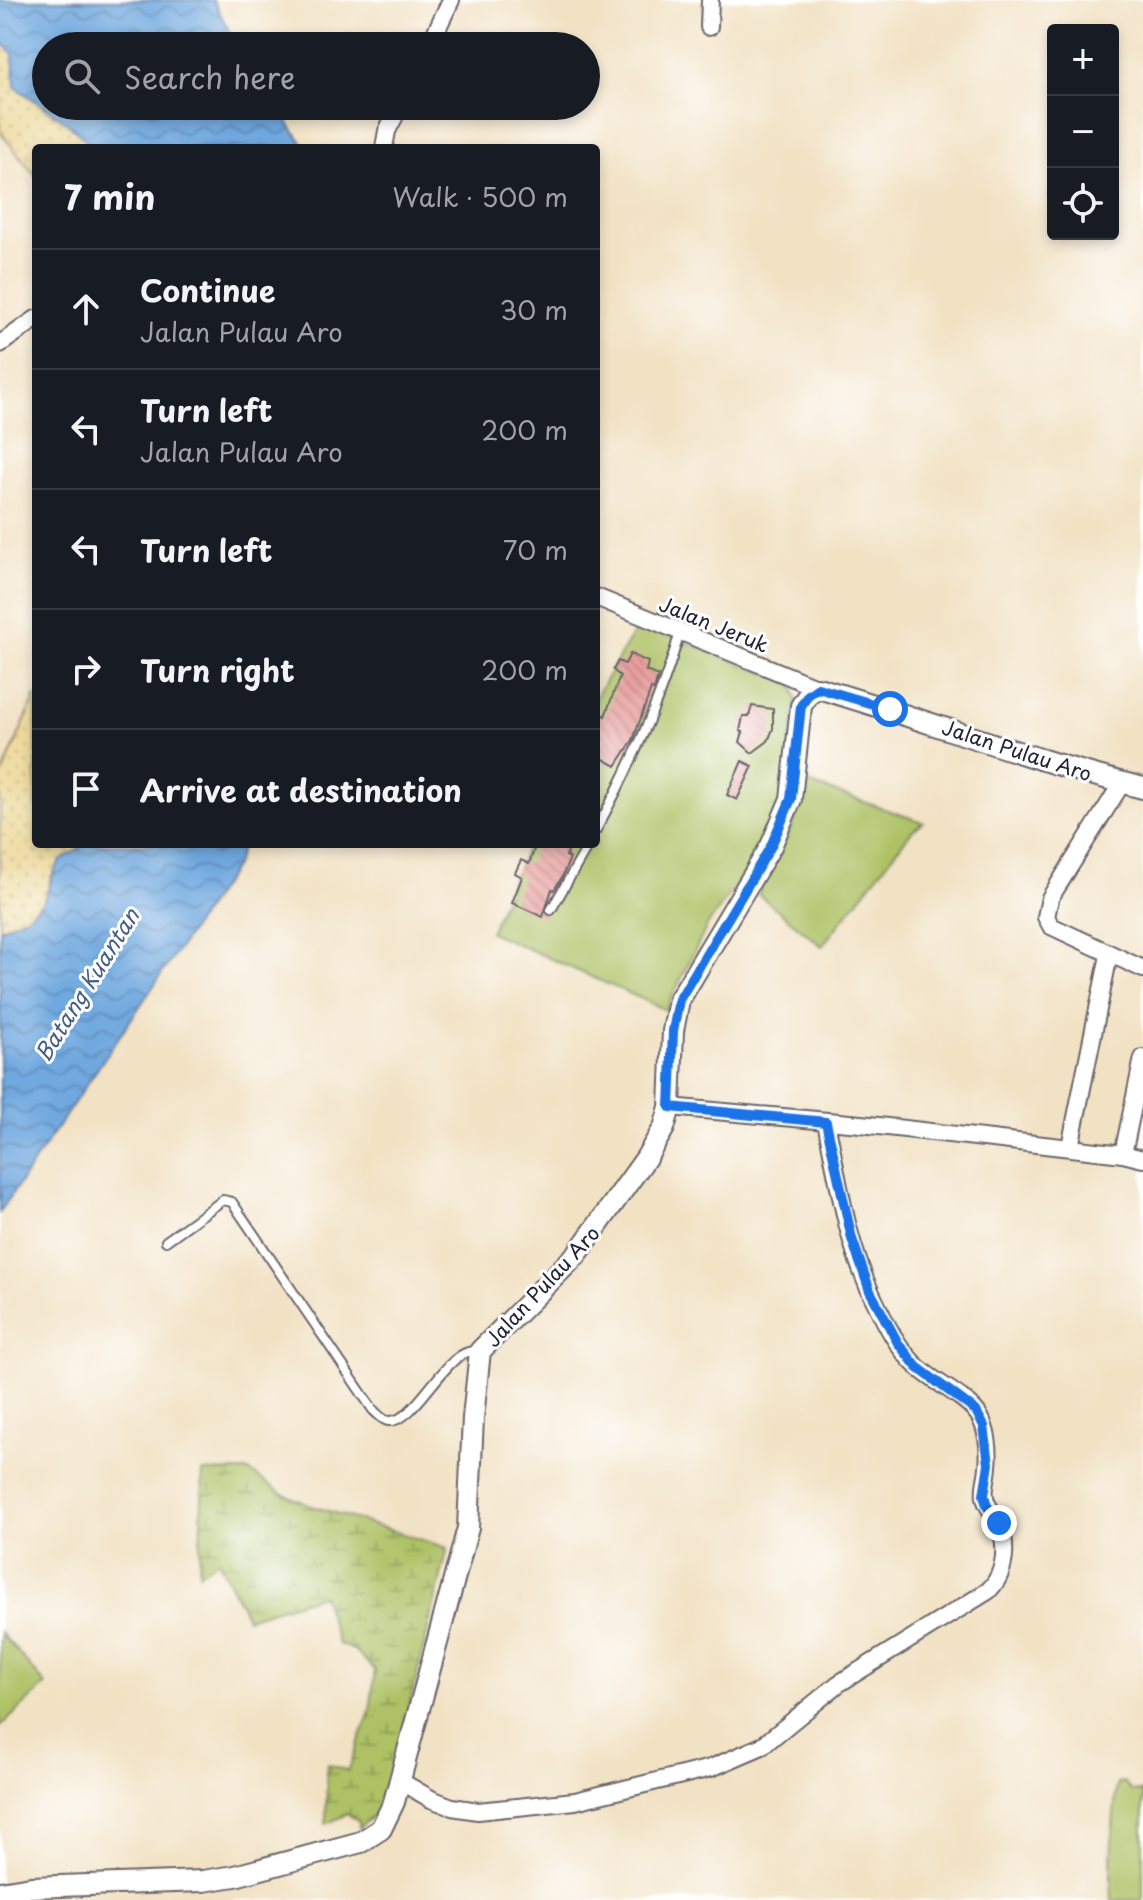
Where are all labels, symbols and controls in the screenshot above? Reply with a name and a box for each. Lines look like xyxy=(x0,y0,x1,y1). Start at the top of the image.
map controls xyxy=(1047,24,1119,240)
button: + xyxy=(1047,24,1119,96)
search box xyxy=(32,32,600,120)
icon: search xyxy=(60,54,104,98)
text: Search here xyxy=(124,54,296,99)
button: − xyxy=(1047,96,1119,168)
button: locate xyxy=(1047,168,1119,240)
text: 7 min xyxy=(64,170,155,222)
text: Walk · 500 m xyxy=(393,177,568,216)
text: Continue xyxy=(140,267,275,312)
icon: ahead xyxy=(64,287,108,331)
text: 30 m xyxy=(500,290,568,329)
text: Jalan Pulau Aro xyxy=(140,312,343,351)
text: Turn left xyxy=(140,387,272,432)
icon: left xyxy=(64,407,108,451)
text: 200 m xyxy=(481,410,568,449)
text: Jalan Pulau Aro xyxy=(140,432,343,471)
icon: left xyxy=(64,527,108,571)
text: Turn left xyxy=(140,527,272,572)
text: 70 m xyxy=(503,530,568,569)
street label: Jalan Jeruk xyxy=(655,588,773,660)
icon: right xyxy=(64,647,108,691)
text: Turn right xyxy=(140,647,295,692)
text: 200 m xyxy=(481,650,568,689)
route start xyxy=(872,691,908,727)
street label: Jalan Pulau Aro xyxy=(938,712,1096,788)
icon: arrive xyxy=(64,767,108,811)
text: Arrive at destination xyxy=(140,767,462,812)
water label: Batang Kuantan xyxy=(26,900,147,1067)
street label: Jalan Pulau Aro xyxy=(478,1219,606,1353)
route end xyxy=(981,1505,1017,1541)

